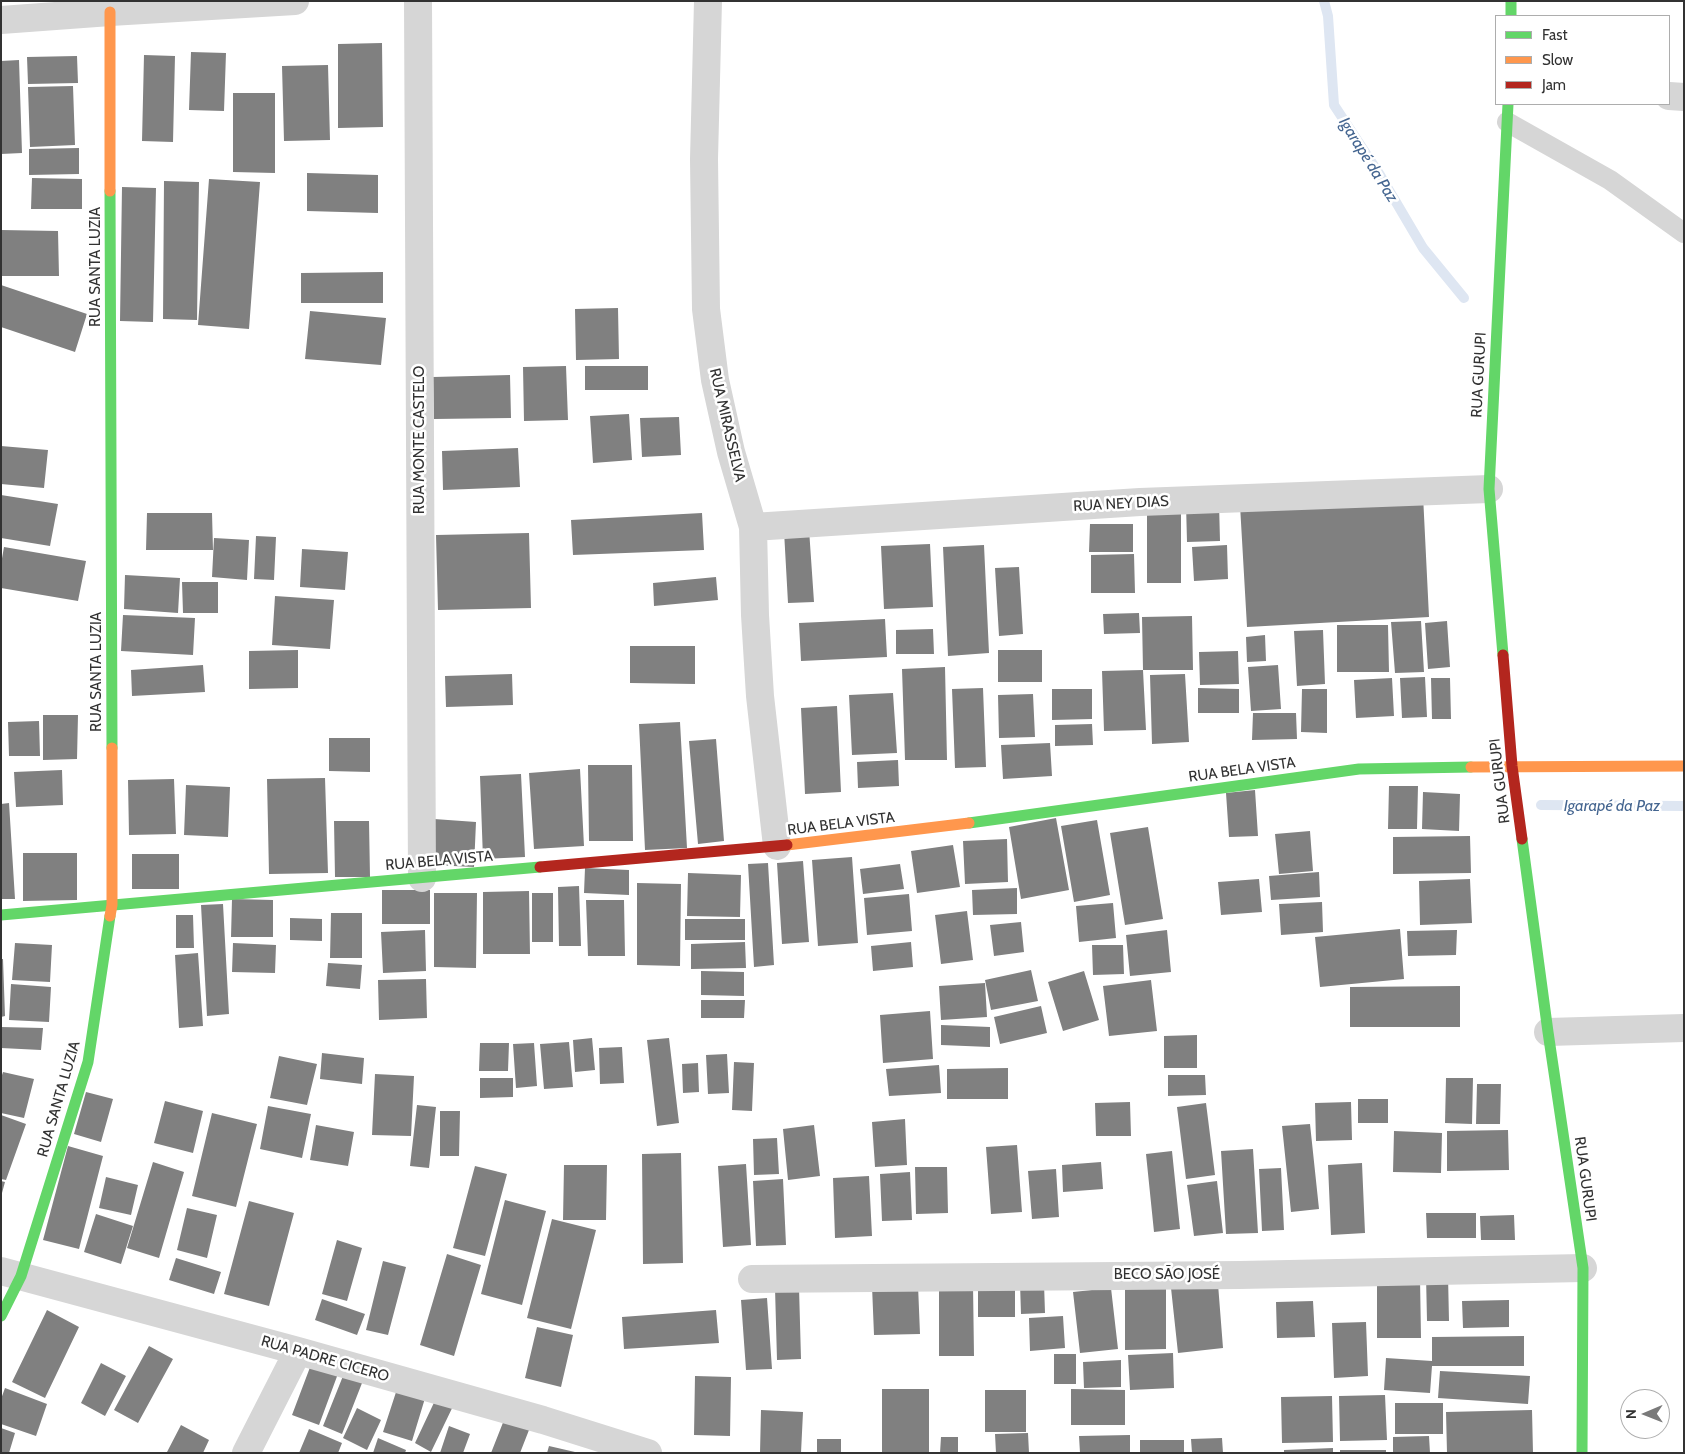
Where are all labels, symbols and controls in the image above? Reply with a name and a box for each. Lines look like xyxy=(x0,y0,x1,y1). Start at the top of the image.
legend xyxy=(1495,15,1670,105)
text: Fast xyxy=(1542,26,1567,44)
text: Slow xyxy=(1542,51,1573,69)
text: Jam xyxy=(1542,76,1566,94)
water label: Igarapé da Paz xyxy=(1334,114,1402,206)
street label: RUA SANTA LUZIA xyxy=(87,207,105,327)
street label: RUA GURUPI xyxy=(1468,332,1490,418)
street label: RUA MONTE CASTELO xyxy=(411,366,429,514)
street label: RUA MIRASSELVA xyxy=(705,366,749,484)
street label: RUA NEY DIAS xyxy=(1073,493,1169,515)
street label: RUA SANTA LUZIA xyxy=(88,612,106,732)
street label: RUA GURUPI xyxy=(1486,737,1514,825)
street label: RUA BELA VISTA xyxy=(1187,754,1297,786)
water label: Igarapé da Paz xyxy=(1564,796,1660,816)
street label: RUA BELA VISTA xyxy=(786,808,896,840)
street label: RUA BELA VISTA xyxy=(385,847,493,875)
street label: RUA SANTA LUZIA xyxy=(34,1039,84,1159)
street label: RUA GURUPI xyxy=(1570,1135,1600,1223)
street label: BECO SÃO JOSÉ xyxy=(1114,1266,1220,1284)
street label: RUA PADRE CICERO xyxy=(259,1332,391,1386)
north arrow xyxy=(1620,1389,1670,1439)
text: N xyxy=(1622,1409,1640,1419)

